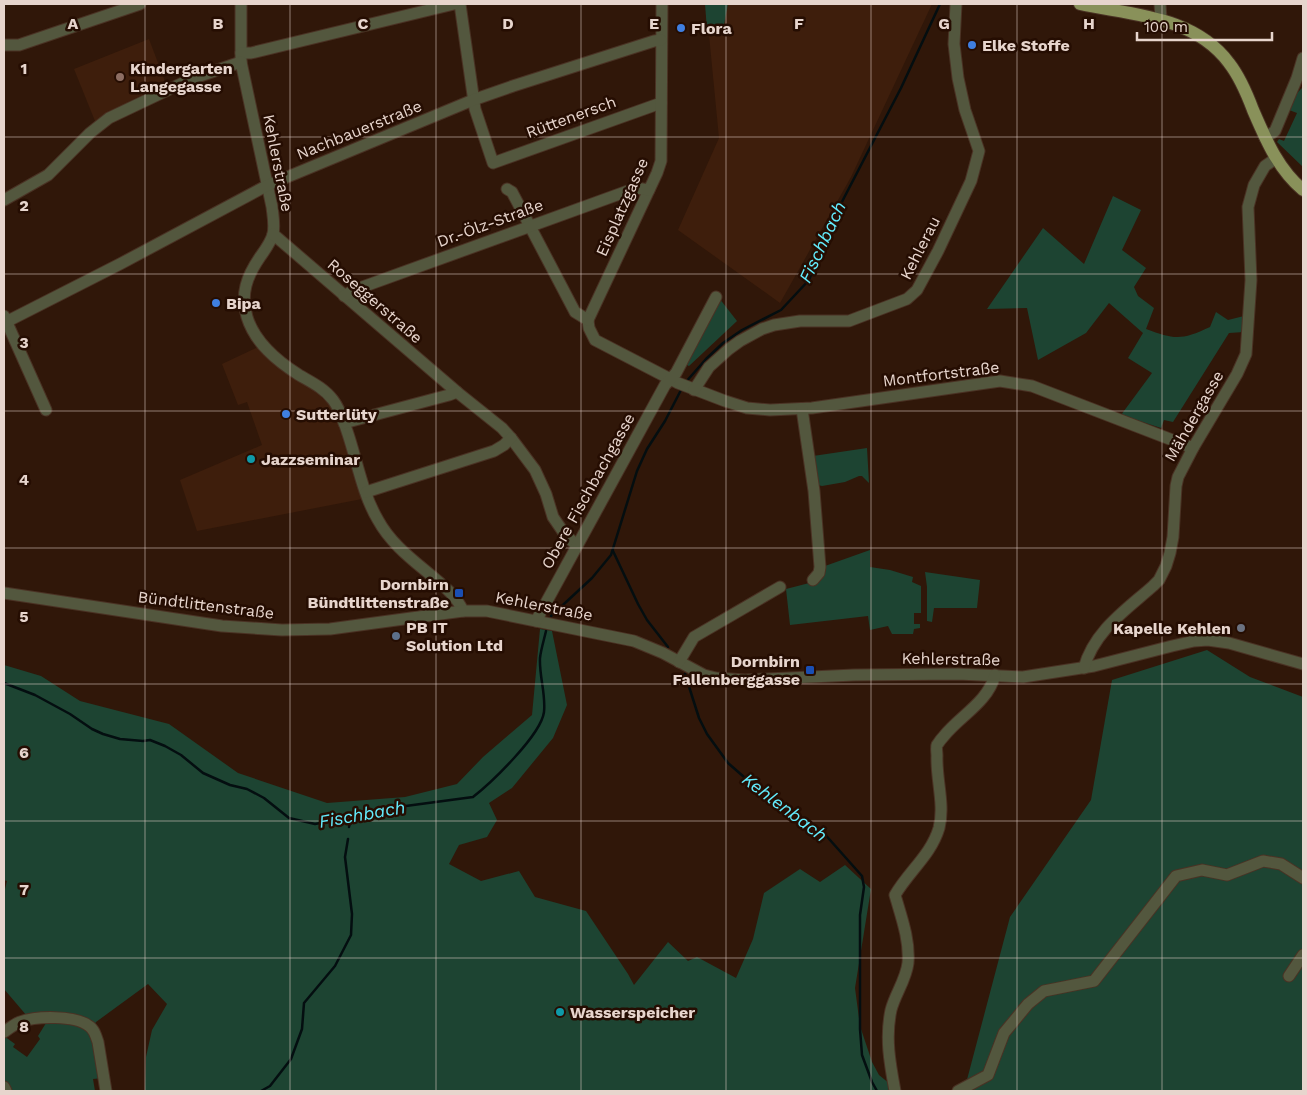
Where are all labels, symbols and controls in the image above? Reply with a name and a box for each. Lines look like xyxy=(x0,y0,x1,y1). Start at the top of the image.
scale bar xyxy=(1137,10,1272,42)
text: A xyxy=(68,14,79,33)
text: B xyxy=(213,14,224,33)
text: C xyxy=(358,14,369,33)
text: D xyxy=(502,14,514,33)
text: E xyxy=(649,14,659,33)
text: F xyxy=(794,14,804,33)
text: G xyxy=(938,14,950,33)
text: H xyxy=(1083,14,1095,33)
text: 100 m xyxy=(1144,18,1188,36)
place label: Flora xyxy=(691,19,732,38)
marker: Flora xyxy=(675,22,687,34)
place label: Elke Stoffe xyxy=(982,36,1070,55)
marker: Elke Stoffe xyxy=(966,39,978,51)
text: 1 xyxy=(21,59,27,78)
place label: Kindergarten Langegasse xyxy=(130,59,233,96)
marker: Kindergarten Langegasse xyxy=(114,71,126,83)
street label: Rüttenersch xyxy=(523,92,619,142)
street label: Nachbauerstraße xyxy=(294,96,424,164)
street label: Kehlerstraße xyxy=(259,113,297,213)
street label: Eisplatzgasse xyxy=(592,155,652,259)
street label: Dr.-Ölz-Straße xyxy=(434,195,546,251)
text: 2 xyxy=(19,196,29,215)
water label: Fischbach xyxy=(794,198,850,286)
street label: Kehlerau xyxy=(896,213,944,283)
street label: Roseggerstraße xyxy=(324,255,426,347)
place label: Bipa xyxy=(226,294,262,313)
marker: Bipa xyxy=(210,297,222,309)
text: 3 xyxy=(19,333,29,352)
street label: Montfortstraße xyxy=(882,357,1000,391)
street label: Mähdergasse xyxy=(1160,367,1228,465)
place label: Sutterlüty xyxy=(296,405,378,424)
marker: Sutterlüty xyxy=(280,408,292,420)
street label: Obere Fischbachgasse xyxy=(537,410,639,572)
place label: Jazzseminar xyxy=(261,450,360,469)
marker: Jazzseminar xyxy=(245,453,257,465)
text: 4 xyxy=(19,470,29,489)
place label: Dornbirn Bündtlittenstraße xyxy=(308,575,449,612)
street label: Bündtlittenstraße xyxy=(137,587,275,623)
marker: Dornbirn Bündtlittenstraße xyxy=(453,587,465,599)
street label: Kehlerstraße xyxy=(494,587,594,625)
text: 5 xyxy=(19,607,29,626)
place label: PB IT Solution Ltd xyxy=(406,618,503,655)
place label: Kapelle Kehlen xyxy=(1113,619,1231,638)
marker: Kapelle Kehlen xyxy=(1235,622,1247,634)
marker: PB IT Solution Ltd xyxy=(390,630,402,642)
street label: Kehlerstraße xyxy=(901,649,1001,669)
place label: Dornbirn Fallenberggasse xyxy=(672,652,800,689)
marker: Dornbirn Fallenberggasse xyxy=(804,664,816,676)
text: 6 xyxy=(19,743,29,762)
water label: Kehlenbach xyxy=(738,768,832,846)
water label: Fischbach xyxy=(317,796,407,832)
text: 7 xyxy=(19,880,29,899)
place label: Wasserspeicher xyxy=(570,1003,695,1022)
marker: Wasserspeicher xyxy=(554,1006,566,1018)
text: 8 xyxy=(19,1017,29,1036)

